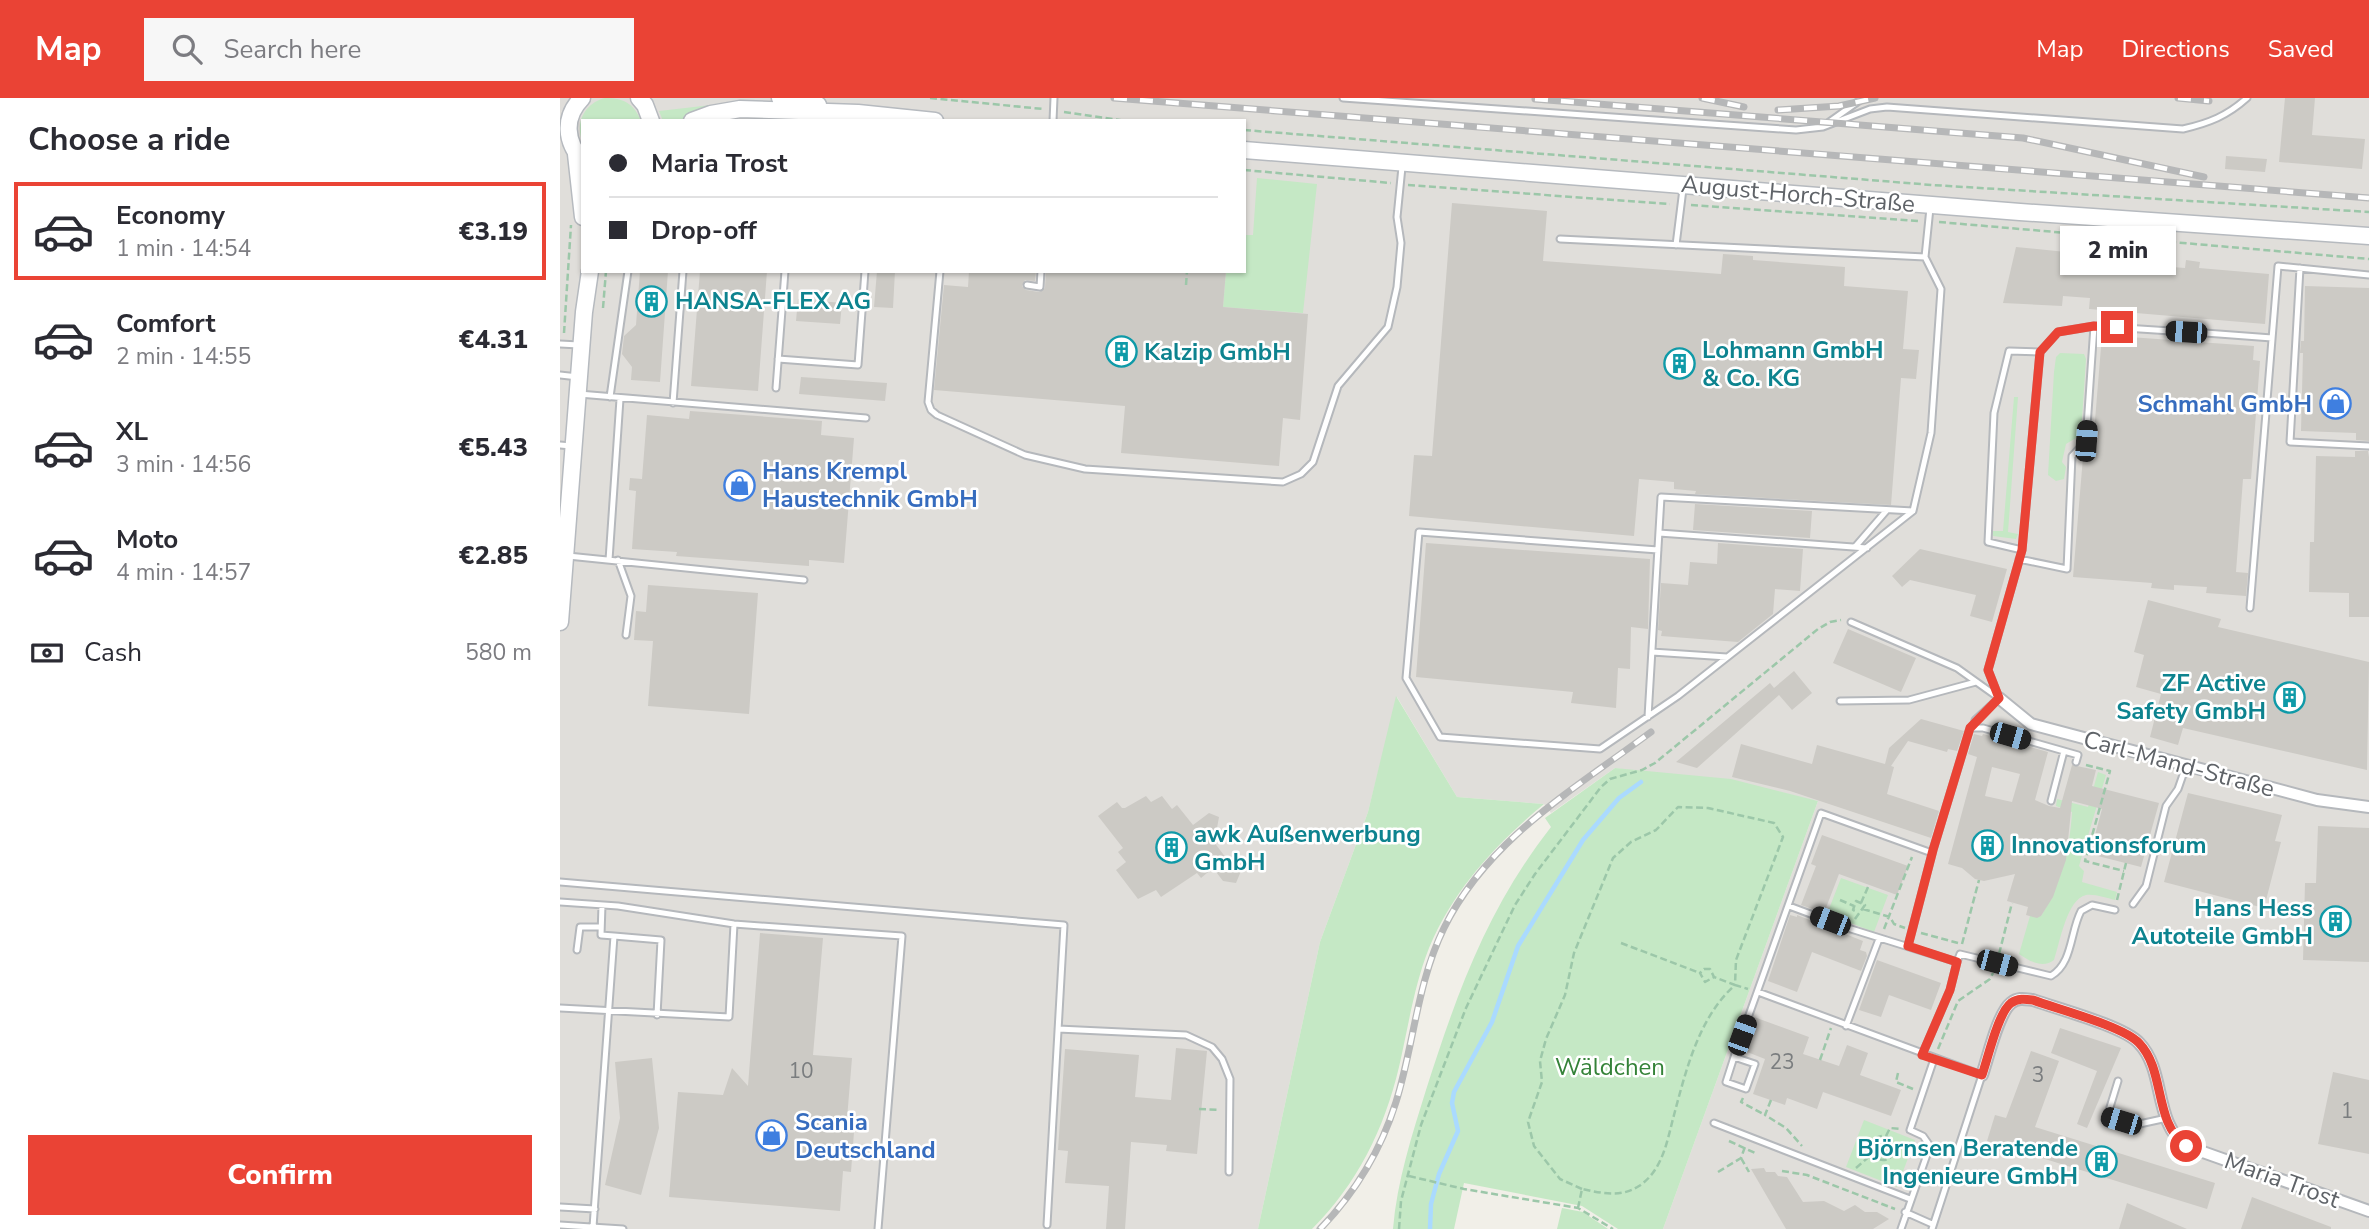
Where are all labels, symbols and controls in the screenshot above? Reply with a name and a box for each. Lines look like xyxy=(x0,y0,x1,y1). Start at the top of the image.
search box xyxy=(144,18,634,81)
text: Map xyxy=(35,27,102,72)
icon: search xyxy=(168,30,206,68)
text: Search here xyxy=(224,32,361,67)
text: Map xyxy=(2036,33,2083,65)
text: Directions xyxy=(2121,33,2230,65)
text: Saved xyxy=(2268,33,2334,65)
text: Choose a ride xyxy=(28,118,230,161)
text: Maria Trost xyxy=(651,146,787,181)
street label: August-Horch-Straße xyxy=(1680,168,1916,220)
text: Economy xyxy=(116,198,225,233)
icon: car xyxy=(32,200,95,263)
text: Drop-off xyxy=(651,213,757,248)
text: €3.19 xyxy=(459,214,528,249)
callout: 2 min xyxy=(2059,226,2175,274)
text: 1 min · 14:54 xyxy=(116,233,251,264)
text: 2 min xyxy=(2088,235,2148,266)
building icon: HANSA-FLEX AG xyxy=(635,284,669,318)
place label: HANSA-FLEX AG xyxy=(675,285,871,317)
text: Comfort xyxy=(116,306,216,341)
icon: car xyxy=(32,308,95,371)
route end xyxy=(2101,311,2133,343)
car xyxy=(2165,320,2208,344)
text: €4.31 xyxy=(459,322,528,357)
place label: Lohmann GmbH & Co. KG xyxy=(1702,334,1884,394)
building icon: Kalzip GmbH xyxy=(1104,335,1138,369)
place label: Kalzip GmbH xyxy=(1144,336,1291,368)
text: 2 min · 14:55 xyxy=(116,341,251,372)
building icon: Lohmann GmbH & Co. KG xyxy=(1662,347,1696,381)
shop icon: Schmahl GmbH xyxy=(2318,387,2352,421)
place label: Schmahl GmbH xyxy=(2137,388,2312,420)
text: XL xyxy=(116,414,148,449)
icon: car xyxy=(32,416,95,479)
car xyxy=(2075,419,2098,463)
text: €5.43 xyxy=(459,430,528,465)
text: 3 min · 14:56 xyxy=(116,449,251,480)
place label: Hans Krempl Haustechnik GmbH xyxy=(762,455,978,515)
shop icon: Hans Krempl Haustechnik GmbH xyxy=(722,468,756,502)
text: Moto xyxy=(116,522,178,557)
icon: car xyxy=(32,524,95,587)
text: €2.85 xyxy=(459,538,528,573)
text: 4 min · 14:57 xyxy=(116,557,251,588)
icon: cash xyxy=(28,634,66,672)
text: Cash xyxy=(84,635,142,670)
text: 580 m xyxy=(465,637,532,668)
place label: ZF Active Safety GmbH xyxy=(2116,667,2266,727)
building icon: ZF Active Safety GmbH xyxy=(2272,680,2306,714)
car xyxy=(1987,720,2034,752)
street label: Carl-Mand-Straße xyxy=(2080,723,2278,805)
place label: awk Außenwerbung GmbH xyxy=(1194,818,1421,878)
building icon: Innovationsforum xyxy=(1971,828,2005,862)
place label: Innovationsforum xyxy=(2011,829,2206,861)
building icon: awk Außenwerbung GmbH xyxy=(1154,831,1188,865)
place label: Hans Hess Autoteile GmbH xyxy=(2132,892,2313,952)
car xyxy=(1807,904,1854,938)
building icon: Hans Hess Autoteile GmbH xyxy=(2319,905,2353,939)
car xyxy=(1974,947,2021,979)
car xyxy=(1725,1012,1760,1058)
house number: 23 xyxy=(1769,1048,1795,1076)
park label: Wäldchen xyxy=(1555,1051,1665,1083)
house number: 10 xyxy=(788,1057,814,1085)
house number: 3 xyxy=(2032,1061,2044,1089)
house number: 1 xyxy=(2341,1097,2353,1125)
car xyxy=(2098,1105,2145,1137)
place label: Scania Deutschland xyxy=(795,1106,936,1166)
shop icon: Scania Deutschland xyxy=(755,1119,789,1153)
route start xyxy=(2170,1130,2202,1162)
place label: Björnsen Beratende Ingenieure GmbH xyxy=(1857,1132,2078,1192)
button: Confirm xyxy=(28,1135,532,1215)
street label: Maria Trost xyxy=(2220,1144,2345,1216)
building icon: Björnsen Beratende Ingenieure GmbH xyxy=(2084,1145,2118,1179)

